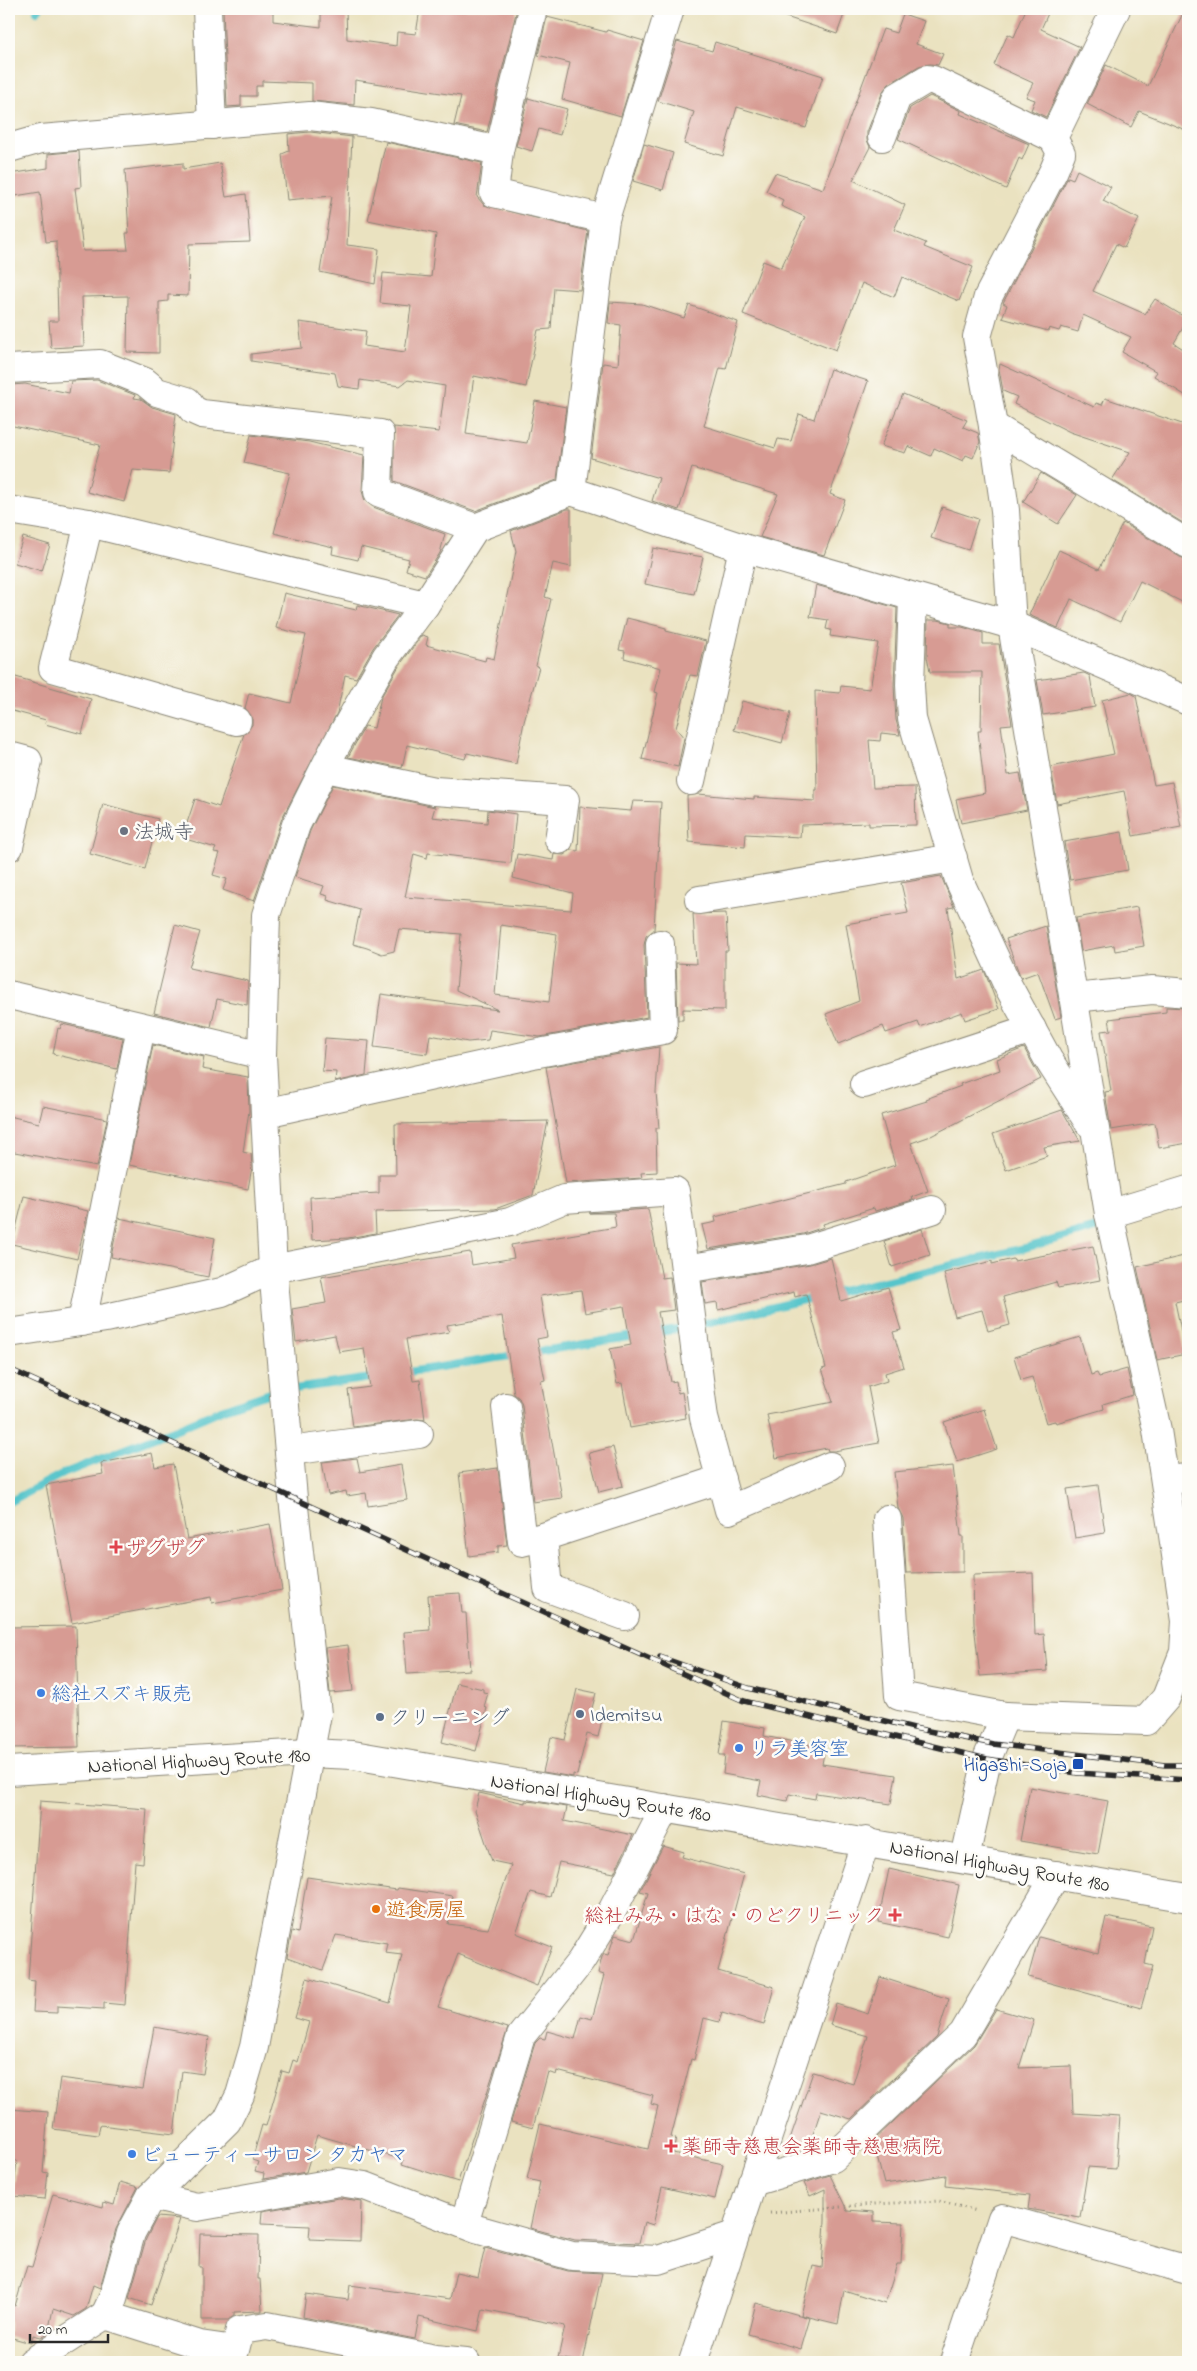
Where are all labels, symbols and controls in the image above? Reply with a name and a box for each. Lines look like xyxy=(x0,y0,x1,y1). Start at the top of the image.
place label: 法城寺 xyxy=(134,819,194,848)
marker: 法城寺 xyxy=(118,825,130,837)
place label: ザグザグ xyxy=(126,1535,205,1564)
marker: ザグザグ xyxy=(110,1541,122,1553)
place label: 総社スズキ販売 xyxy=(51,1681,192,1710)
marker: 総社スズキ販売 xyxy=(35,1687,47,1699)
place label: Idemitsu xyxy=(590,1702,662,1731)
place label: クリーニング xyxy=(390,1705,510,1734)
marker: Idemitsu xyxy=(574,1708,586,1720)
marker: クリーニング xyxy=(374,1711,386,1723)
place label: リラ美容室 xyxy=(749,1736,849,1765)
street label: National Highway Route 180 xyxy=(87,1742,312,1784)
marker: リラ美容室 xyxy=(733,1742,745,1754)
place label: Higashi-Soja xyxy=(964,1752,1067,1782)
marker: Higashi-Soja xyxy=(1071,1757,1085,1771)
street label: National Highway Route 180 xyxy=(488,1768,713,1832)
street label: National Highway Route 180 xyxy=(887,1834,1112,1902)
place label: 遊食房屋 xyxy=(386,1897,466,1926)
marker: 遊食房屋 xyxy=(370,1903,382,1915)
place label: 総社みみ・はな・のどクリニック xyxy=(584,1903,884,1932)
marker: 総社みみ・はな・のどクリニック xyxy=(888,1908,902,1922)
place label: 薬師寺慈恵会薬師寺慈恵病院 xyxy=(682,2134,942,2163)
marker: 薬師寺慈恵会薬師寺慈恵病院 xyxy=(664,2139,678,2153)
place label: ビューティーサロン タカヤマ xyxy=(142,2142,408,2171)
marker: ビューティーサロン タカヤマ xyxy=(126,2148,138,2160)
scale bar xyxy=(30,2311,108,2343)
text: 20 m xyxy=(38,2319,68,2341)

